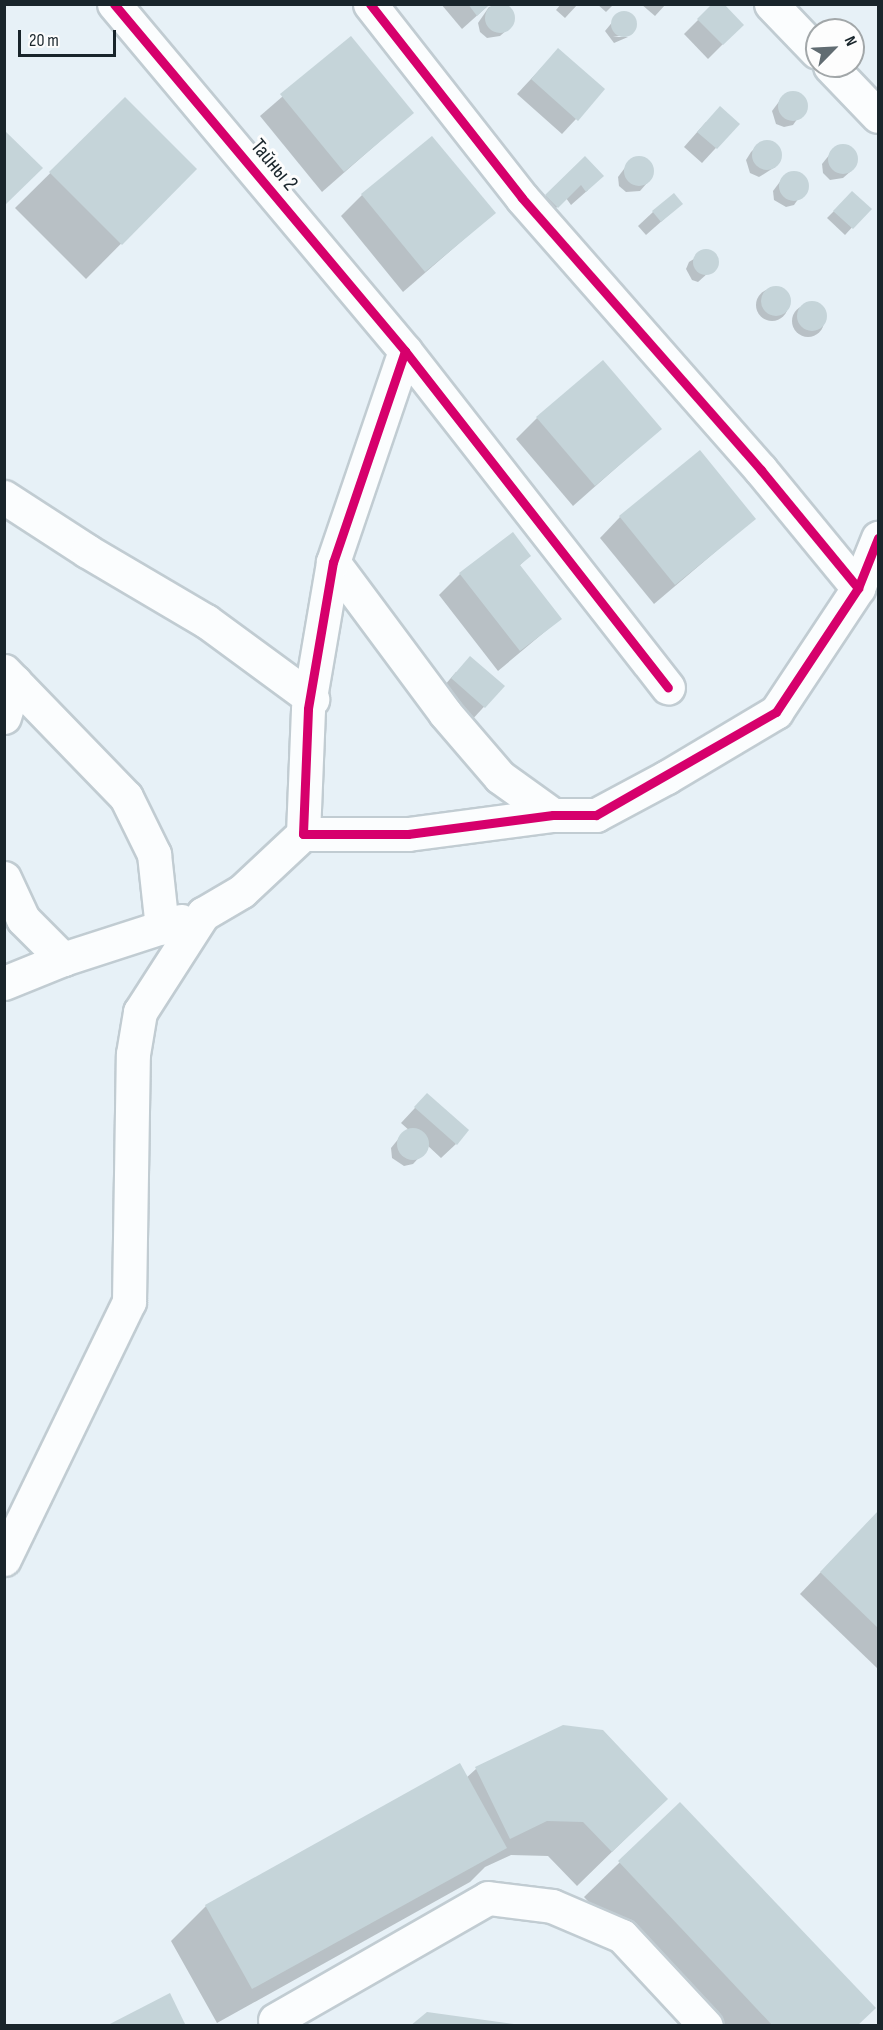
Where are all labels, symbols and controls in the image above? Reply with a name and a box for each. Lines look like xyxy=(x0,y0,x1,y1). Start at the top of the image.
scale bar xyxy=(21,18,118,56)
north arrow xyxy=(805,18,865,78)
text: 20 m xyxy=(29,30,59,51)
text: N xyxy=(840,34,860,49)
street label: Тайны 2 xyxy=(245,134,303,196)

